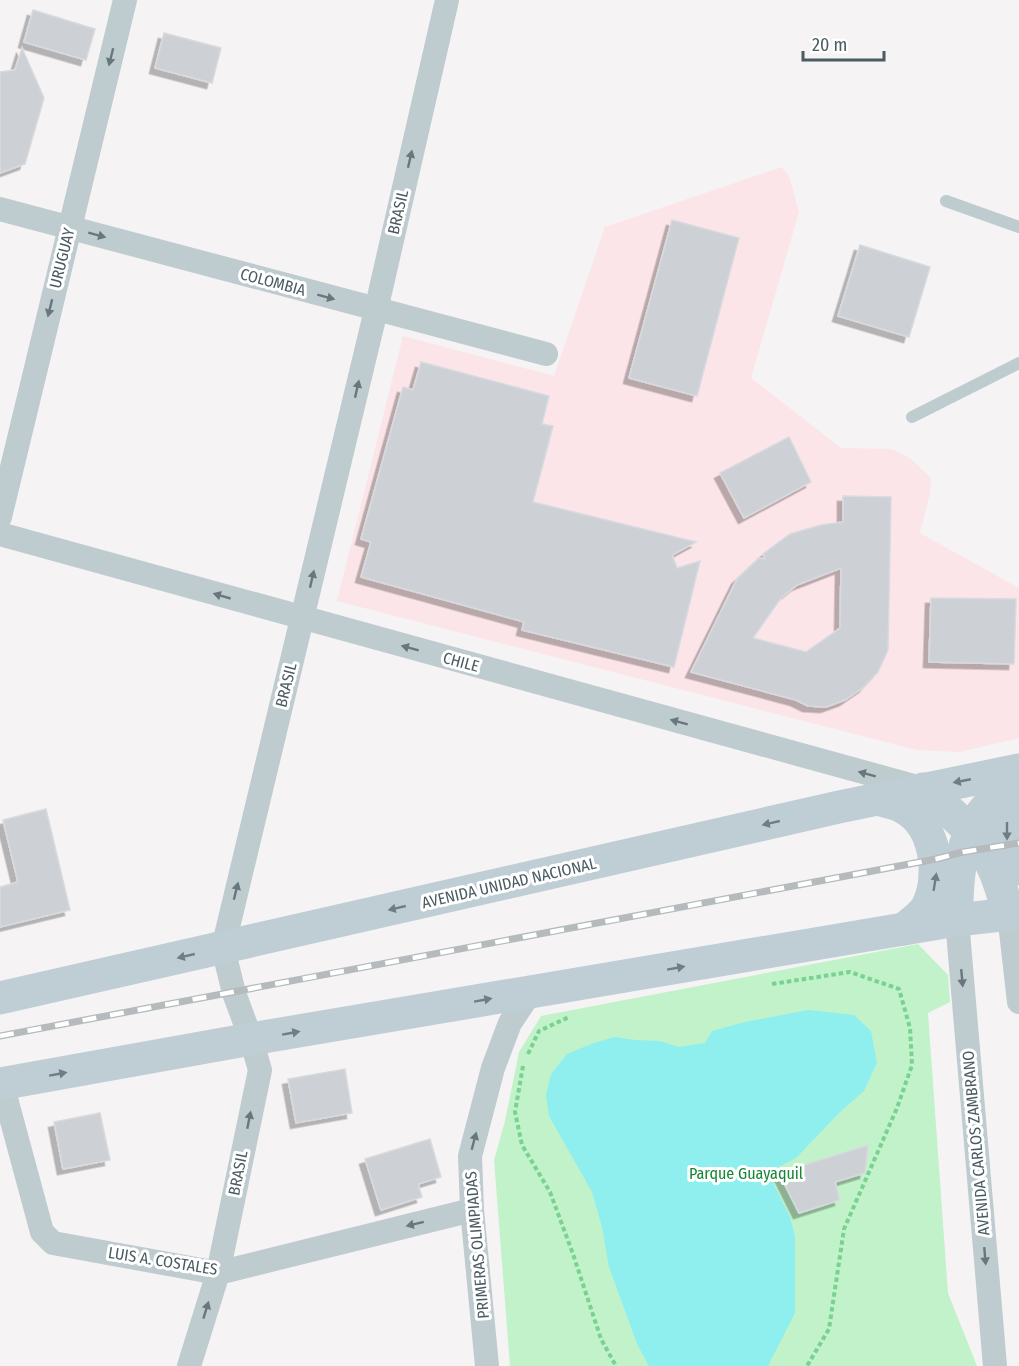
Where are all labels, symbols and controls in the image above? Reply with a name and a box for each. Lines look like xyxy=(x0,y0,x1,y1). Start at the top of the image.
scale bar xyxy=(803,24,884,62)
text: 20 m xyxy=(812,34,847,56)
one-way arrow xyxy=(106,48,116,66)
one-way arrow xyxy=(406,149,416,168)
street label: BRASIL xyxy=(384,188,412,236)
street label: URUGUAY xyxy=(45,226,79,290)
one-way arrow xyxy=(88,230,106,240)
street label: COLOMBIA xyxy=(238,264,308,300)
one-way arrow xyxy=(317,293,335,302)
one-way arrow xyxy=(45,298,55,317)
one-way arrow xyxy=(353,380,363,399)
one-way arrow xyxy=(307,570,317,588)
one-way arrow xyxy=(213,591,231,600)
one-way arrow xyxy=(401,643,419,652)
street label: CHILE xyxy=(441,648,481,676)
street label: BRASIL xyxy=(271,661,301,709)
one-way arrow xyxy=(670,717,688,726)
one-way arrow xyxy=(858,768,876,778)
one-way arrow xyxy=(952,777,971,786)
one-way arrow xyxy=(762,818,780,828)
one-way arrow xyxy=(1002,822,1012,841)
street label: AVENIDA UNIDAD NACIONAL xyxy=(420,854,598,912)
one-way arrow xyxy=(930,872,939,891)
one-way arrow xyxy=(232,882,242,900)
one-way arrow xyxy=(388,904,406,914)
one-way arrow xyxy=(177,952,195,962)
one-way arrow xyxy=(666,963,685,972)
one-way arrow xyxy=(957,969,967,988)
one-way arrow xyxy=(474,996,493,1005)
one-way arrow xyxy=(282,1028,301,1037)
street label: AVENIDA CARLOS ZAMBRANO xyxy=(958,1050,994,1236)
one-way arrow xyxy=(48,1069,67,1078)
one-way arrow xyxy=(245,1110,254,1129)
one-way arrow xyxy=(469,1132,479,1150)
street label: BRASIL xyxy=(224,1149,252,1197)
park label: Parque Guayaquil xyxy=(689,1164,803,1183)
street label: PRIMERAS OLIMPIADAS xyxy=(461,1170,493,1320)
one-way arrow xyxy=(406,1220,425,1230)
street label: LUIS A. COSTALES xyxy=(107,1243,219,1279)
one-way arrow xyxy=(981,1247,990,1266)
one-way arrow xyxy=(202,1301,211,1319)

